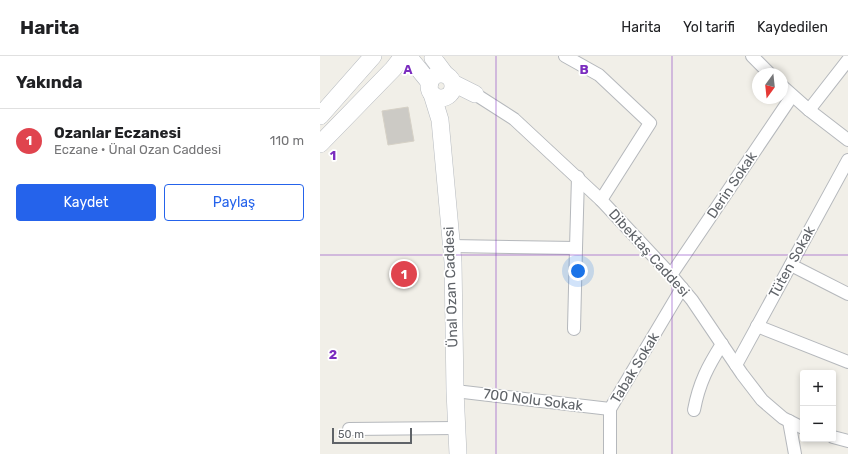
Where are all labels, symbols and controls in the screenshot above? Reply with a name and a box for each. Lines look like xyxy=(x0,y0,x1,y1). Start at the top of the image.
text: Harita xyxy=(20,16,80,39)
text: Harita xyxy=(621,19,661,36)
text: Yol tarifi xyxy=(683,19,735,36)
text: Kaydedilen xyxy=(757,19,828,36)
text: A xyxy=(403,62,413,77)
text: B xyxy=(579,62,589,77)
north arrow xyxy=(752,68,788,104)
text: Yakında xyxy=(16,72,82,92)
text: Ozanlar Eczanesi xyxy=(54,124,181,142)
text: 1 xyxy=(26,133,32,148)
text: 110 m xyxy=(270,133,304,148)
text: Eczane · Ünal Ozan Caddesi xyxy=(54,142,221,157)
text: 1 xyxy=(330,148,336,163)
street label: Derin Sokak xyxy=(703,148,761,222)
button: Kaydet xyxy=(16,184,156,221)
button: Paylaş xyxy=(164,184,304,221)
street label: Dibektaş Caddesi xyxy=(605,206,693,300)
street label: Tüten Sokak xyxy=(765,222,819,301)
street label: Ünal Ozan Caddesi xyxy=(440,226,462,348)
pin: 1 xyxy=(391,259,417,289)
your location xyxy=(568,261,588,281)
street label: Tabak Sokak xyxy=(607,329,663,407)
text: 2 xyxy=(329,347,337,362)
map controls xyxy=(800,370,836,442)
button: + xyxy=(800,370,836,406)
street label: 700 Nolu Sokak xyxy=(482,385,585,415)
button: − xyxy=(800,406,836,442)
scale bar xyxy=(332,426,412,445)
text: 50 m xyxy=(338,428,364,441)

